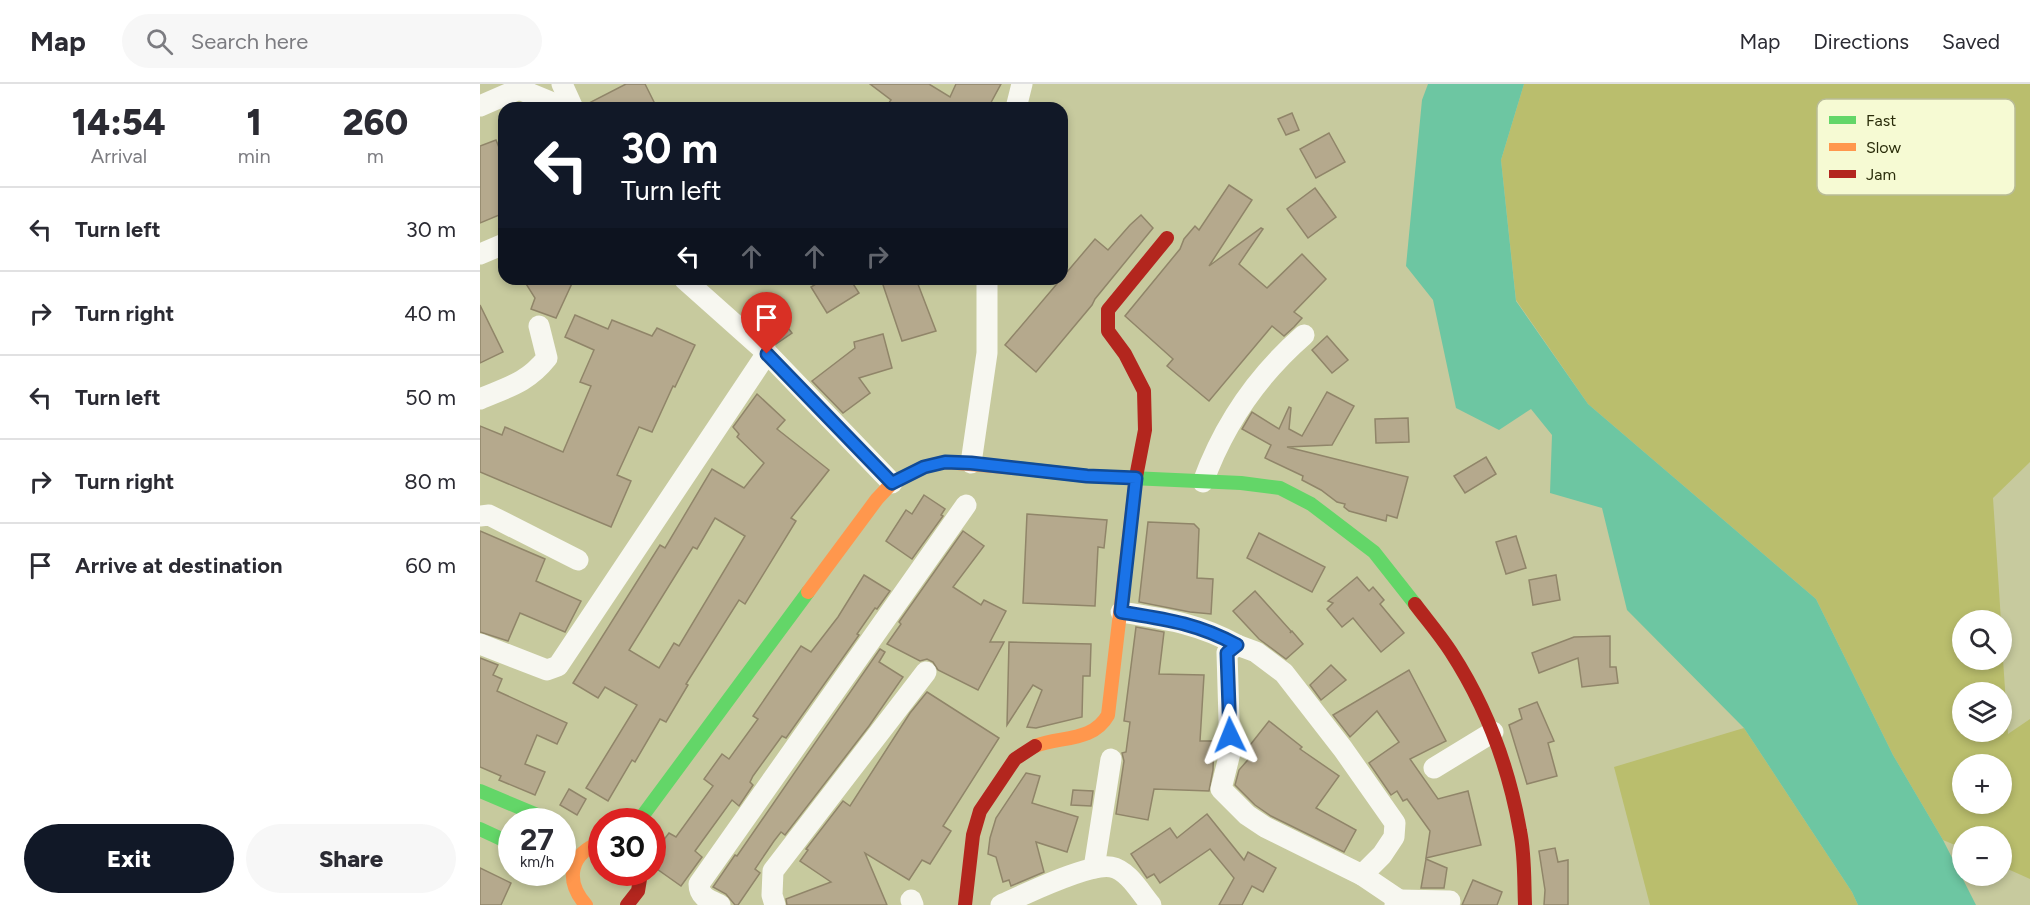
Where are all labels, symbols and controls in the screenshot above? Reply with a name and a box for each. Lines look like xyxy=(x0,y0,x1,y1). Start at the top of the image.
search box xyxy=(122,14,542,68)
text: Map xyxy=(30,24,86,58)
icon: search xyxy=(143,25,176,58)
text: Search here xyxy=(191,28,308,55)
text: Map xyxy=(1739,29,1780,54)
text: Directions xyxy=(1813,29,1909,54)
text: Saved xyxy=(1942,29,2000,54)
legend xyxy=(1817,99,2015,195)
text: 14:54 xyxy=(72,101,166,144)
text: 1 xyxy=(246,101,262,144)
text: 260 xyxy=(342,101,408,144)
text: Fast xyxy=(1866,111,1896,130)
text: 30 m xyxy=(621,123,718,174)
icon: left xyxy=(522,126,600,204)
text: Slow xyxy=(1866,138,1901,157)
text: Arrival xyxy=(91,144,147,168)
text: min xyxy=(238,144,271,168)
text: m xyxy=(367,144,384,168)
text: Jam xyxy=(1866,165,1896,184)
text: Turn left xyxy=(621,174,721,207)
icon: left xyxy=(24,213,57,246)
text: Turn left xyxy=(75,216,161,243)
text: 30 m xyxy=(406,216,456,243)
icon: left xyxy=(672,240,705,273)
icon: ahead xyxy=(735,240,768,273)
icon: ahead xyxy=(798,240,831,273)
icon: right xyxy=(861,240,894,273)
pin xyxy=(741,292,792,354)
icon: right xyxy=(24,297,57,330)
text: Turn right xyxy=(75,300,174,327)
text: 40 m xyxy=(404,300,456,327)
icon: arrive xyxy=(750,301,783,334)
icon: left xyxy=(24,381,57,414)
text: Turn left xyxy=(75,384,161,411)
text: 50 m xyxy=(405,384,456,411)
icon: right xyxy=(24,465,57,498)
text: Turn right xyxy=(75,468,174,495)
text: 80 m xyxy=(404,468,456,495)
icon: arrive xyxy=(24,549,57,582)
text: Arrive at destination xyxy=(75,552,283,579)
text: 60 m xyxy=(405,552,456,579)
map controls xyxy=(1952,610,2012,886)
button: search xyxy=(1952,610,2012,670)
button: layers xyxy=(1952,682,2012,742)
position arrow xyxy=(1198,703,1262,767)
button: + xyxy=(1952,754,2012,814)
speed limit sign: 30 xyxy=(588,808,666,886)
text: 27 xyxy=(520,821,554,858)
button: Exit xyxy=(24,824,234,893)
button: Share xyxy=(246,824,456,893)
button: − xyxy=(1952,826,2012,886)
text: km/h xyxy=(520,853,554,871)

